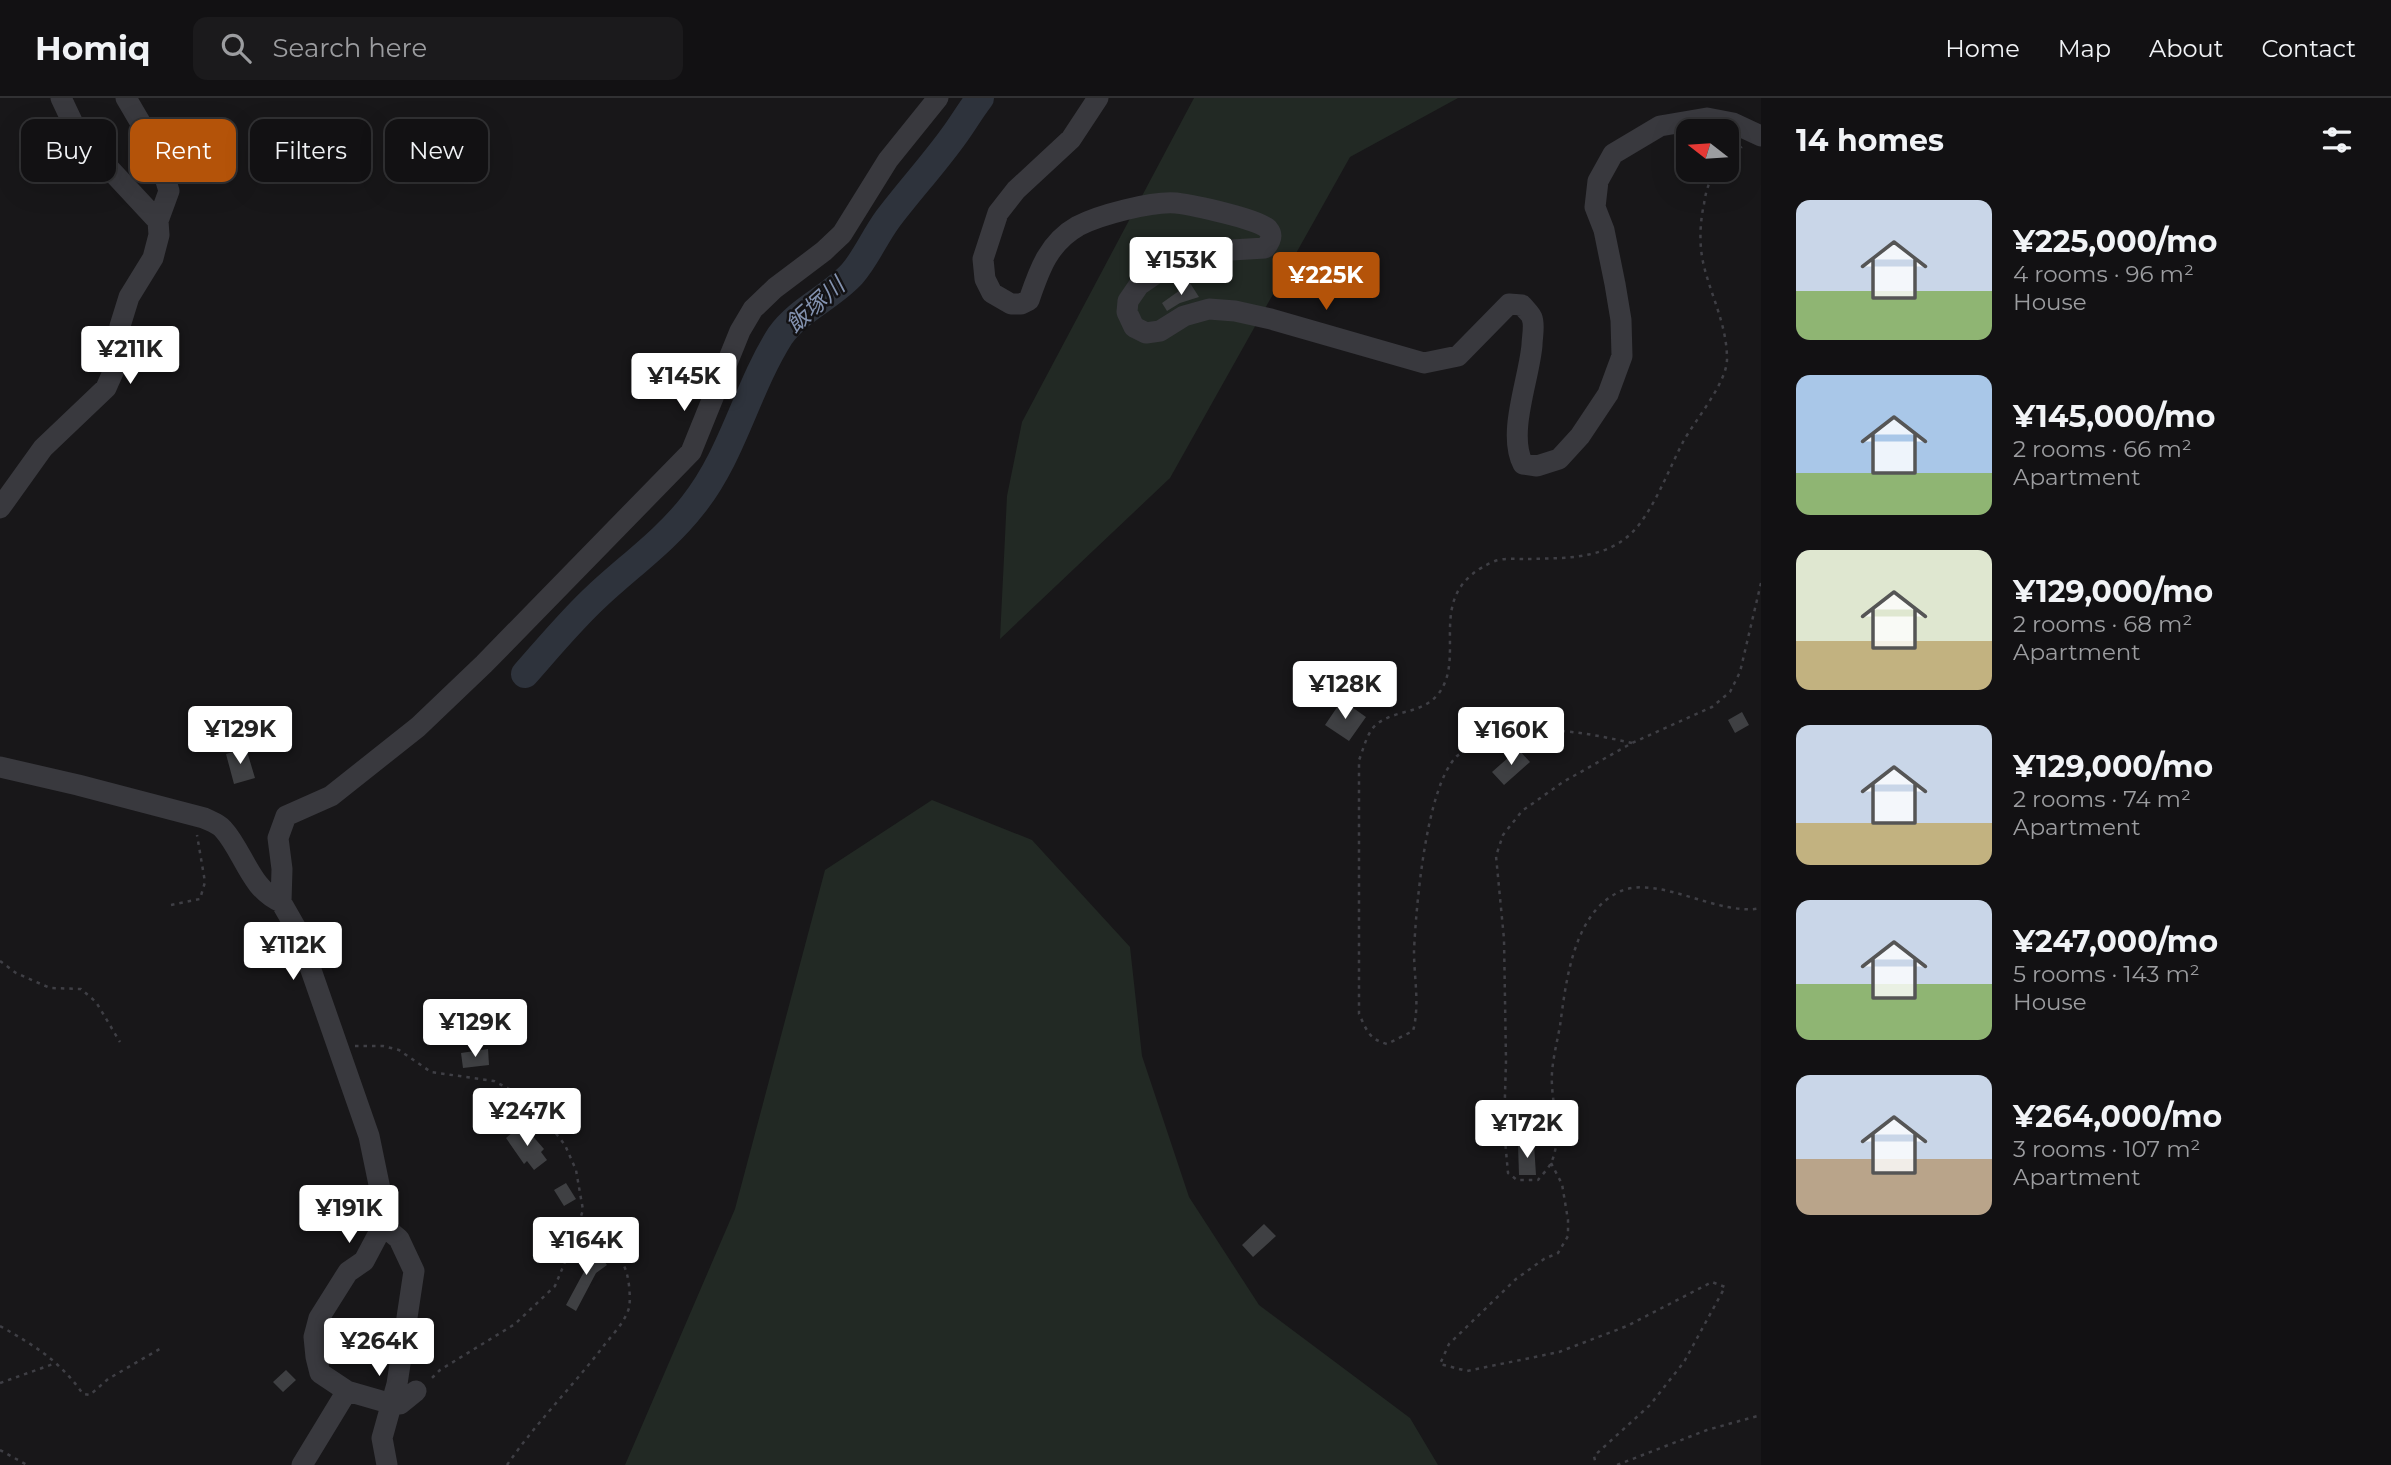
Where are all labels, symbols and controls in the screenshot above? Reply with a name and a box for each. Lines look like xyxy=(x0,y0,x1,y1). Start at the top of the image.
search box xyxy=(193,17,683,80)
text: Homiq xyxy=(35,28,151,68)
icon: search xyxy=(217,29,255,67)
text: Search here xyxy=(273,32,427,64)
text: Home xyxy=(1945,34,2020,63)
text: Map xyxy=(2058,34,2111,63)
text: About xyxy=(2149,34,2223,63)
text: Contact xyxy=(2261,34,2356,63)
chip: Buy xyxy=(21,119,116,182)
chip: Rent xyxy=(130,119,236,182)
chip: Filters xyxy=(250,119,371,182)
chip: New xyxy=(385,119,488,182)
north arrow xyxy=(1676,119,1740,182)
map controls xyxy=(1676,119,1739,182)
icon: filters xyxy=(2318,121,2356,159)
text: 14 homes xyxy=(1796,122,1944,159)
text: ¥225,000/mo xyxy=(2013,223,2217,260)
icon: home xyxy=(1852,228,1936,312)
pin: ¥153K xyxy=(1132,238,1230,297)
text: ¥153K xyxy=(1146,246,1216,274)
pin: ¥225K xyxy=(1277,252,1375,312)
text: 4 rooms · 96 m² xyxy=(2013,260,2194,288)
text: ¥225K xyxy=(1289,261,1363,289)
water label: 飯塚川 xyxy=(780,270,852,338)
text: House xyxy=(2013,288,2087,316)
pin: ¥211K xyxy=(81,327,179,386)
text: ¥211K xyxy=(97,335,163,363)
pin: ¥145K xyxy=(635,354,733,413)
text: ¥145K xyxy=(647,362,721,390)
text: ¥145,000/mo xyxy=(2013,398,2215,435)
icon: home xyxy=(1852,403,1936,487)
text: 2 rooms · 66 m² xyxy=(2013,435,2192,463)
text: Apartment xyxy=(2013,463,2141,491)
text: ¥129,000/mo xyxy=(2013,573,2213,610)
icon: home xyxy=(1852,578,1936,662)
text: 2 rooms · 68 m² xyxy=(2013,610,2192,638)
text: Apartment xyxy=(2013,638,2141,666)
pin: ¥128K xyxy=(1296,662,1394,721)
text: ¥128K xyxy=(1309,670,1381,698)
pin: ¥129K xyxy=(191,706,289,766)
pin: ¥160K xyxy=(1462,708,1560,767)
text: ¥129K xyxy=(204,715,276,743)
text: ¥160K xyxy=(1474,716,1548,744)
text: ¥129,000/mo xyxy=(2013,748,2213,785)
icon: home xyxy=(1852,753,1936,837)
text: 2 rooms · 74 m² xyxy=(2013,785,2191,813)
text: Apartment xyxy=(2013,813,2141,841)
pin: ¥112K xyxy=(244,922,342,982)
text: ¥247,000/mo xyxy=(2013,923,2218,960)
icon: home xyxy=(1852,928,1936,1012)
text: ¥112K xyxy=(260,931,326,959)
text: 5 rooms · 143 m² xyxy=(2013,960,2200,988)
text: House xyxy=(2013,988,2087,1016)
pin: ¥129K xyxy=(426,1000,524,1059)
text: ¥129K xyxy=(439,1008,511,1036)
pin: ¥247K xyxy=(478,1088,576,1148)
text: ¥247K xyxy=(489,1097,565,1125)
text: ¥264,000/mo xyxy=(2013,1098,2222,1135)
pin: ¥172K xyxy=(1478,1100,1576,1160)
icon: home xyxy=(1852,1103,1936,1187)
text: ¥172K xyxy=(1491,1109,1563,1137)
text: 3 rooms · 107 m² xyxy=(2013,1135,2200,1163)
text: Apartment xyxy=(2013,1163,2141,1191)
pin: ¥191K xyxy=(300,1186,398,1245)
text: ¥191K xyxy=(315,1194,383,1222)
pin: ¥164K xyxy=(537,1218,635,1277)
text: ¥164K xyxy=(549,1226,623,1254)
pin: ¥264K xyxy=(330,1318,428,1378)
text: ¥264K xyxy=(340,1327,418,1355)

